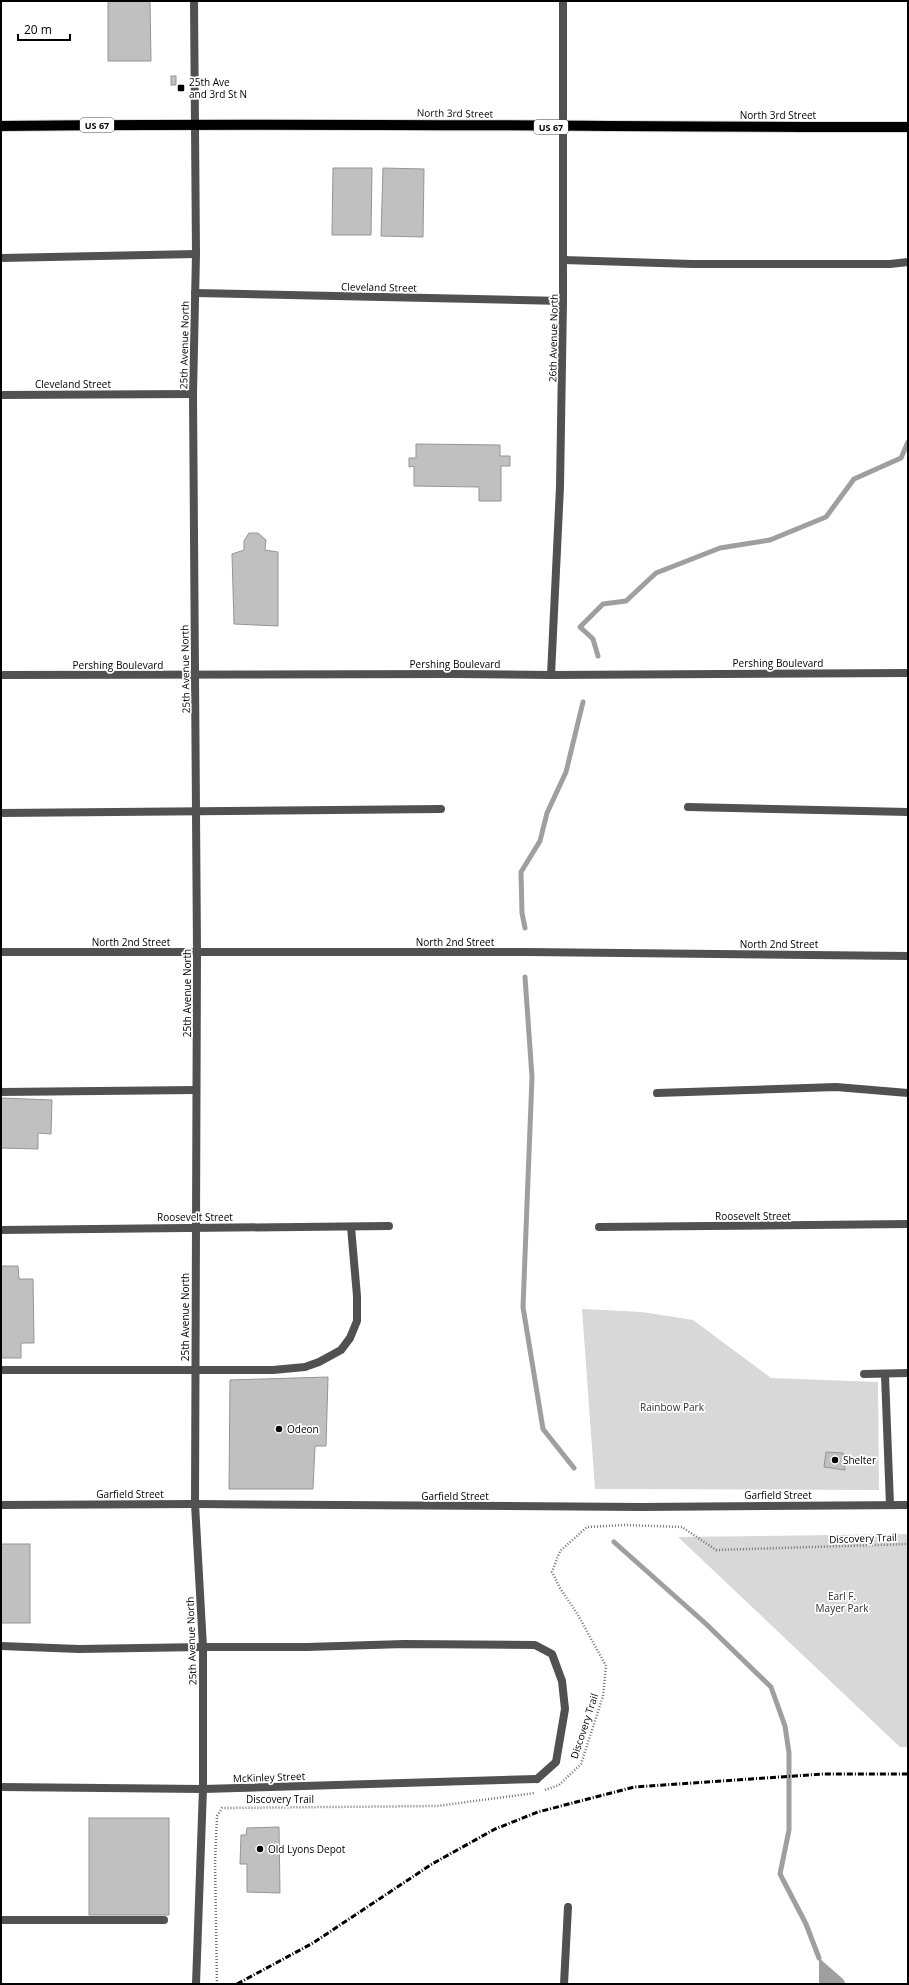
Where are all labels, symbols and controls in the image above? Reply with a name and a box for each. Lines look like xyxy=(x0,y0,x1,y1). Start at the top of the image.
scale bar xyxy=(18,16,70,42)
text: 20 m xyxy=(24,21,52,38)
place label: 25th Ave and 3rd St N xyxy=(189,75,247,101)
marker: 25th Ave and 3rd St N xyxy=(176,83,186,93)
street label: North 3rd Street xyxy=(417,105,494,121)
street label: North 3rd Street xyxy=(740,108,817,122)
road number: US 67 xyxy=(80,118,114,132)
road number: US 67 xyxy=(534,120,568,134)
street label: Cleveland Street xyxy=(341,279,417,295)
street label: 26th Avenue North xyxy=(545,294,561,382)
street label: 25th Avenue North xyxy=(176,301,192,389)
street label: Cleveland Street xyxy=(35,377,111,391)
street label: 25th Avenue North xyxy=(177,625,193,713)
street label: Pershing Boulevard xyxy=(733,656,823,670)
street label: Pershing Boulevard xyxy=(410,657,500,671)
street label: Pershing Boulevard xyxy=(73,658,163,672)
street label: North 2nd Street xyxy=(92,935,171,949)
street label: North 2nd Street xyxy=(416,935,495,949)
street label: North 2nd Street xyxy=(740,937,819,951)
street label: 25th Avenue North xyxy=(180,949,194,1037)
street label: Roosevelt Street xyxy=(715,1209,791,1223)
street label: Roosevelt Street xyxy=(157,1210,233,1224)
street label: 25th Avenue North xyxy=(178,1273,192,1361)
park label: Rainbow Park xyxy=(640,1400,705,1414)
place label: Odeon xyxy=(287,1422,319,1436)
marker: Odeon xyxy=(274,1424,284,1434)
place label: Shelter xyxy=(843,1453,876,1467)
marker: Shelter xyxy=(830,1455,840,1465)
street label: Garfield Street xyxy=(96,1487,164,1501)
street label: Garfield Street xyxy=(744,1488,812,1502)
street label: Garfield Street xyxy=(421,1489,489,1503)
street label: Discovery Trail xyxy=(829,1530,897,1546)
park label: Earl F. Mayer Park xyxy=(816,1589,869,1615)
street label: 25th Avenue North xyxy=(182,1597,200,1685)
street label: Discovery Trail xyxy=(567,1692,601,1760)
street label: McKinley Street xyxy=(233,1769,306,1785)
street label: Discovery Trail xyxy=(246,1792,314,1806)
place label: Old Lyons Depot xyxy=(268,1842,346,1856)
marker: Old Lyons Depot xyxy=(255,1844,265,1854)

